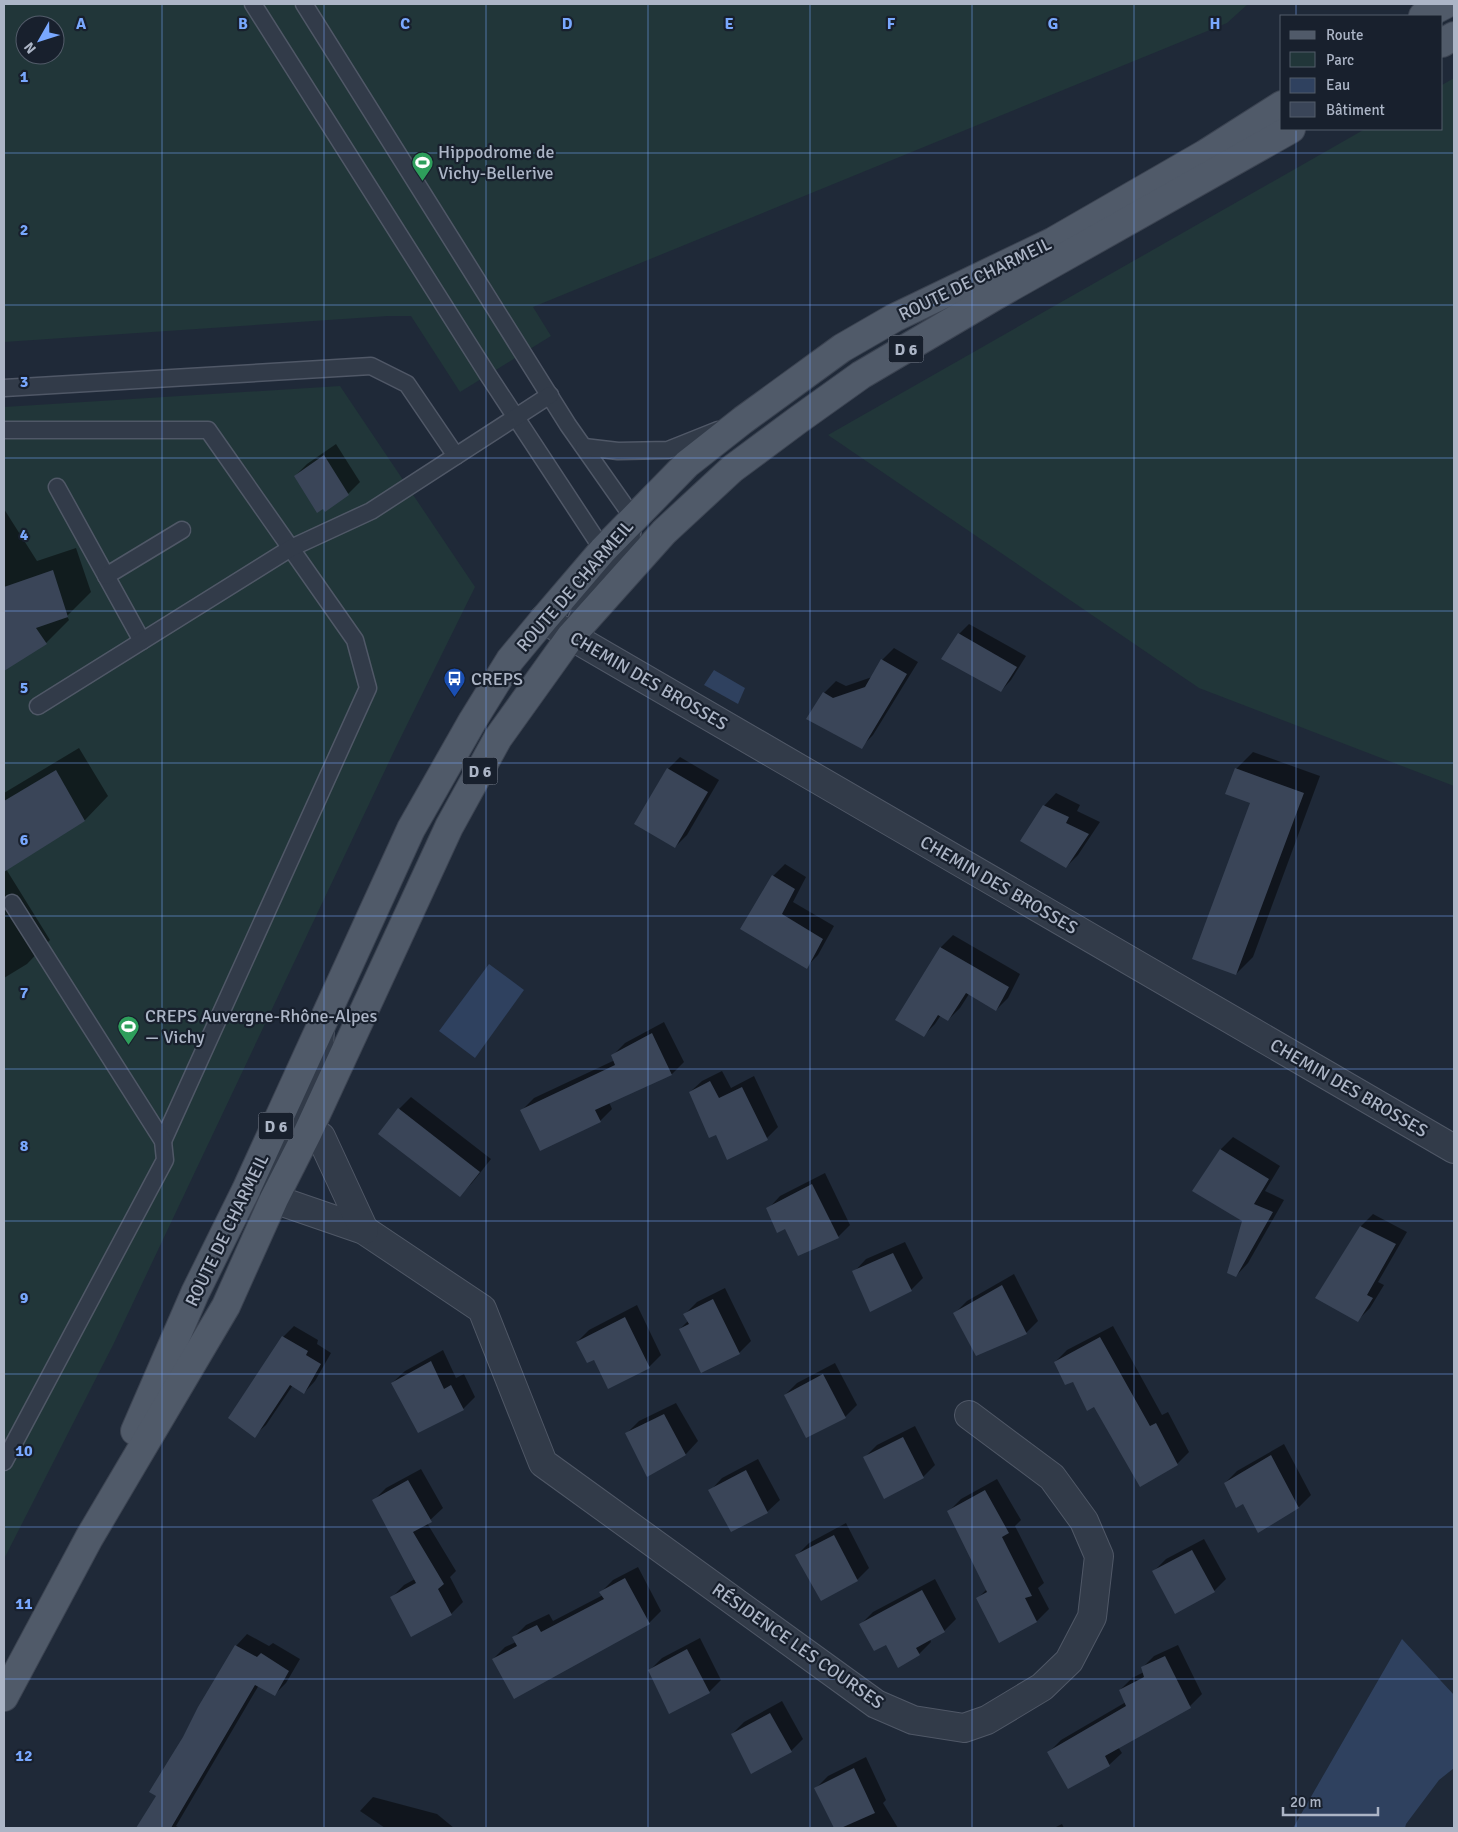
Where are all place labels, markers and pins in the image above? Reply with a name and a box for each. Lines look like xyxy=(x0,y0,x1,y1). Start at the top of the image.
place label: Hippodrome de Vichy-Bellerive xyxy=(438,141,555,184)
sports icon: Hippodrome de Vichy-Bellerive xyxy=(410,150,434,181)
bus stop icon: CREPS xyxy=(443,667,467,698)
place label: CREPS xyxy=(471,668,523,690)
place label: CREPS Auvergne-Rhône-Alpes — Vichy xyxy=(145,1005,377,1048)
sports icon: CREPS Auvergne-Rhône-Alpes — Vichy xyxy=(117,1014,141,1045)

